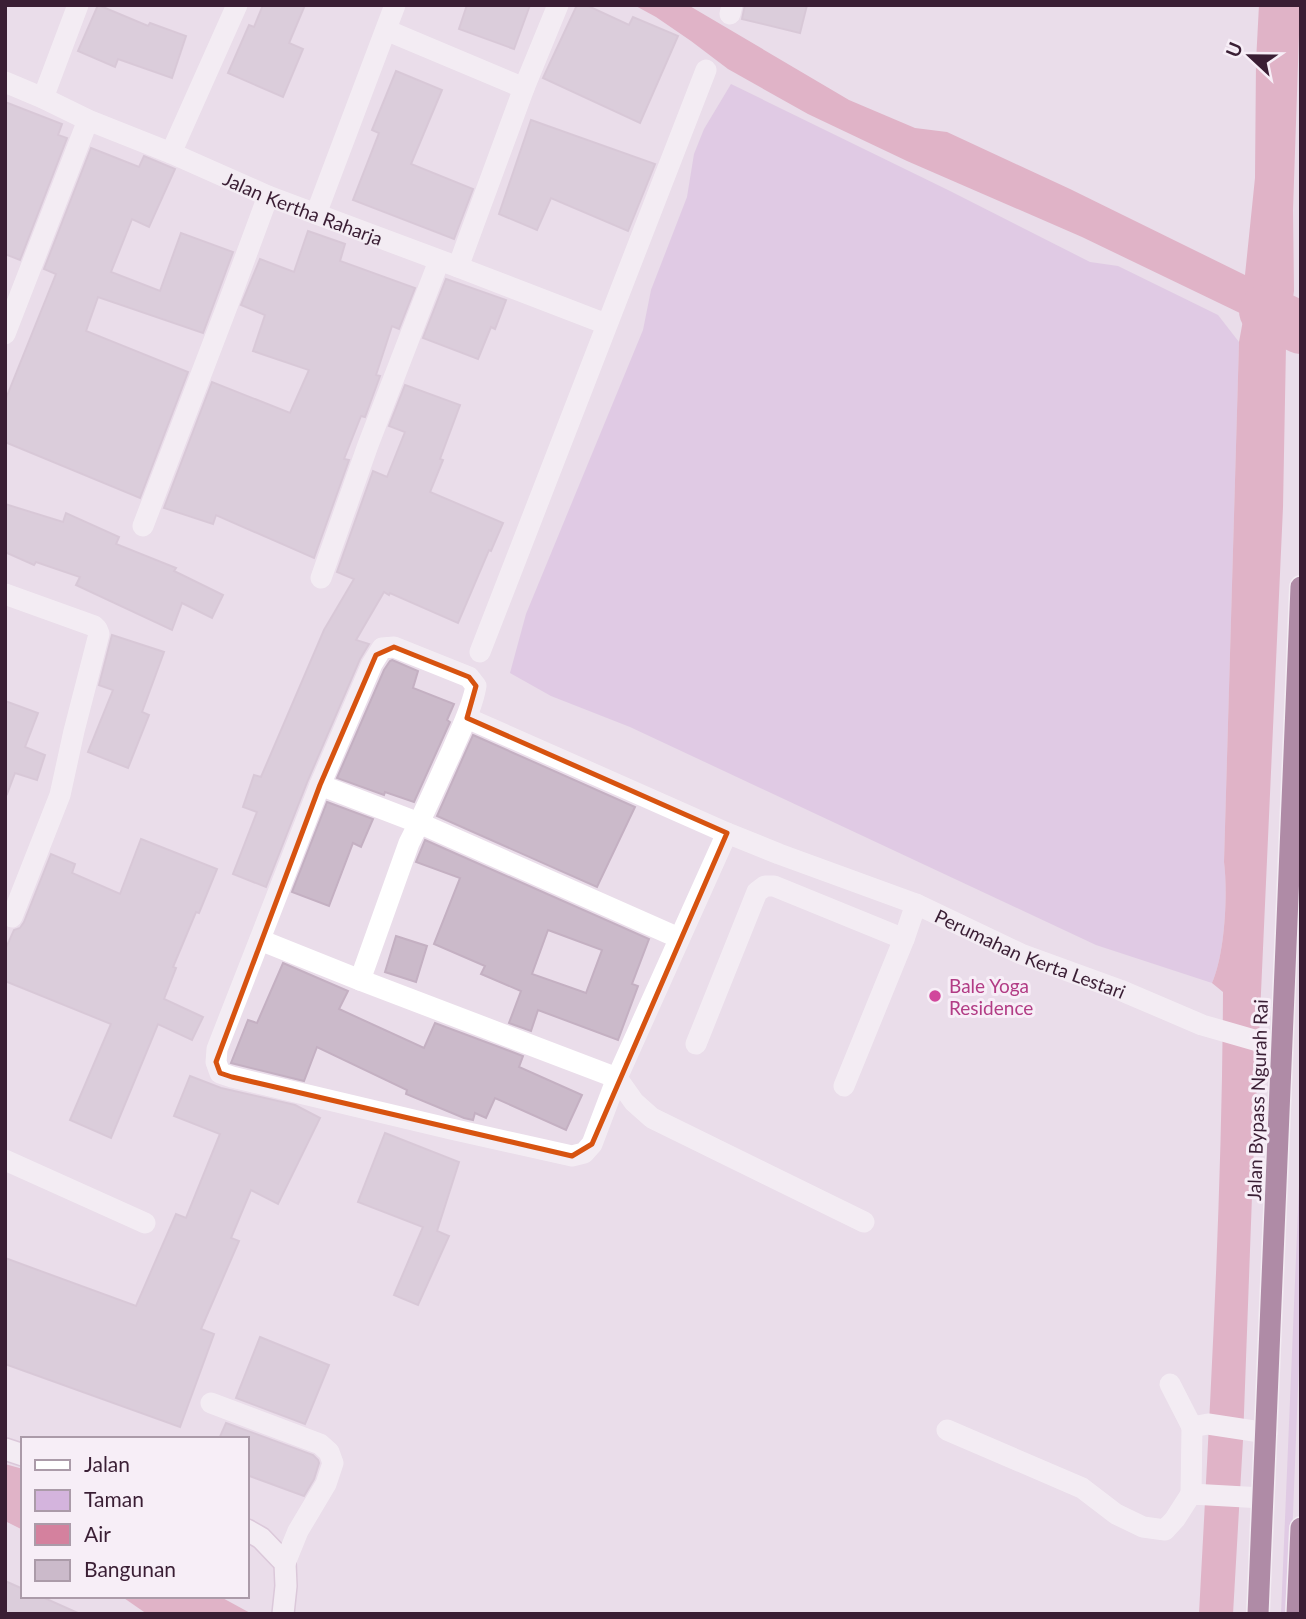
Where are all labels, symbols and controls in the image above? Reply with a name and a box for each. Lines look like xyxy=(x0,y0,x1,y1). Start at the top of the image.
north arrow xyxy=(1215,21,1285,91)
text: U xyxy=(1220,39,1247,60)
street label: Jalan Kertha Raharja xyxy=(220,166,386,249)
street label: Perumahan Kerta Lestari xyxy=(932,903,1129,1003)
place label: Bale Yoga Residence xyxy=(949,974,1033,1019)
marker: Bale Yoga Residence xyxy=(927,988,943,1004)
street label: Jalan Bypass Ngurah Rai xyxy=(1242,999,1272,1201)
legend xyxy=(21,1437,248,1598)
text: Jalan xyxy=(84,1451,130,1476)
text: Taman xyxy=(84,1486,144,1511)
text: Air xyxy=(84,1521,111,1546)
text: Bangunan xyxy=(84,1556,176,1581)

